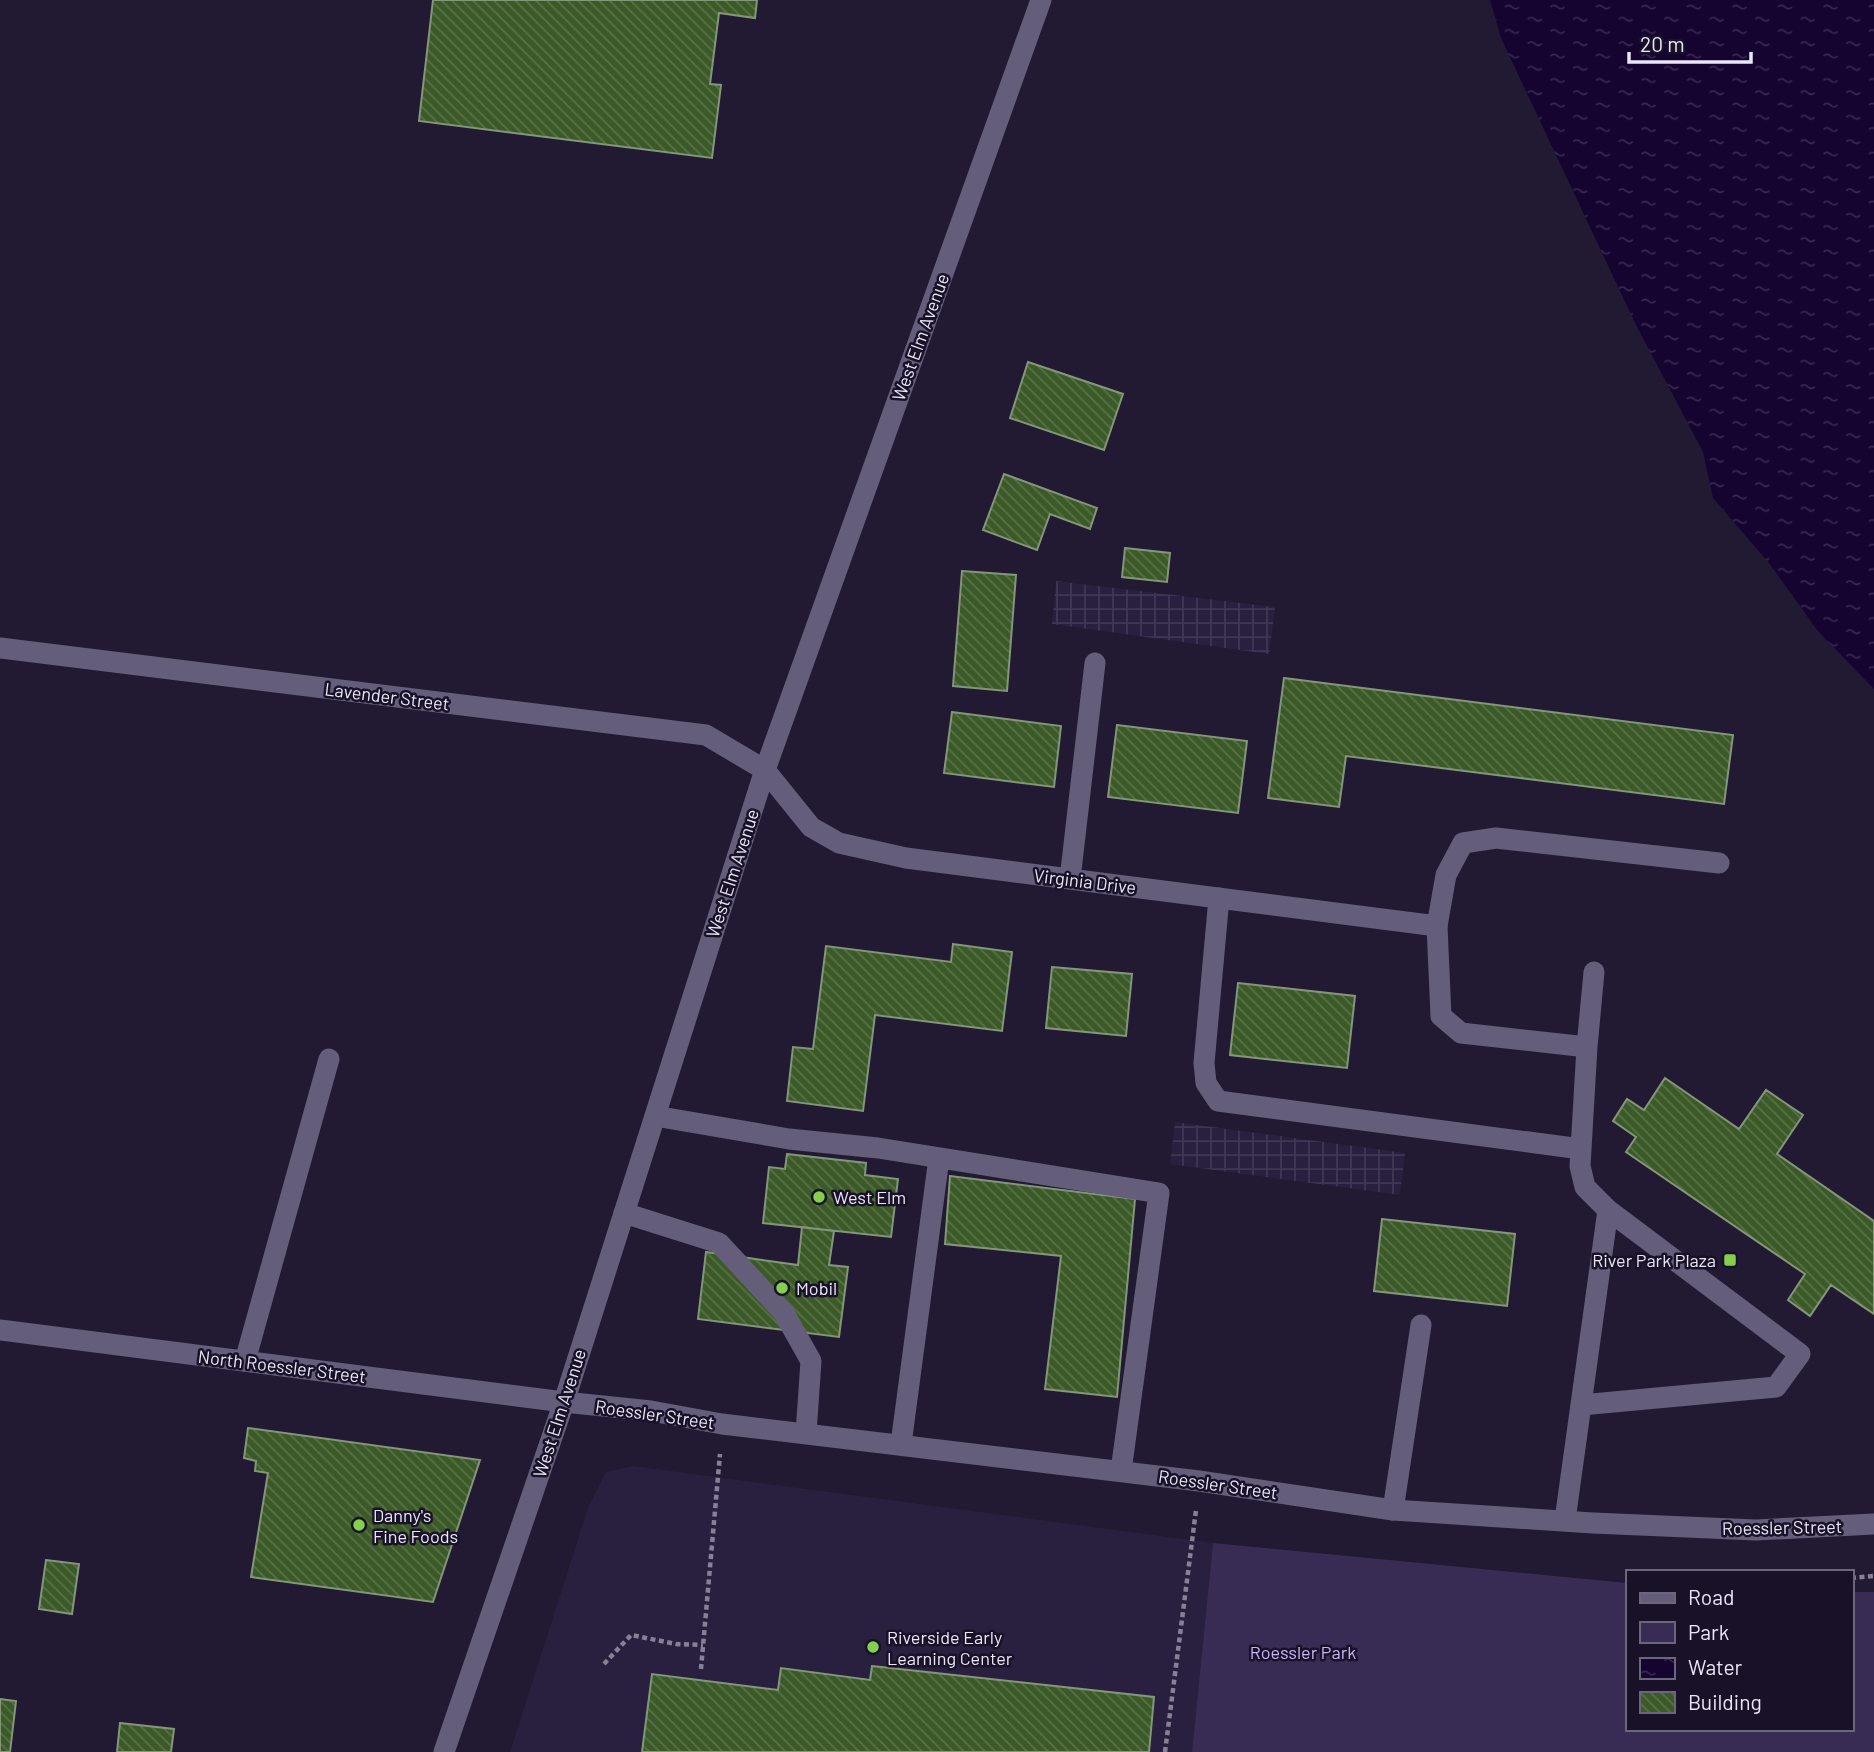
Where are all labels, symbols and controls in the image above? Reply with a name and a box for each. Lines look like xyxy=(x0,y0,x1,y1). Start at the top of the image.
scale bar xyxy=(1629,21,1752,65)
text: 20 m xyxy=(1640,31,1685,56)
street label: West Elm Avenue xyxy=(887,270,953,404)
street label: Lavender Street xyxy=(323,677,451,715)
street label: West Elm Avenue xyxy=(701,806,763,940)
street label: Virginia Drive xyxy=(1033,864,1137,898)
place label: West Elm xyxy=(833,1186,906,1208)
marker: West Elm xyxy=(811,1189,827,1205)
place label: River Park Plaza xyxy=(1592,1249,1716,1271)
marker: River Park Plaza xyxy=(1722,1252,1738,1268)
place label: Mobil xyxy=(796,1277,837,1299)
marker: Mobil xyxy=(774,1280,790,1296)
street label: North Roessler Street xyxy=(197,1345,367,1387)
street label: West Elm Avenue xyxy=(528,1346,590,1480)
street label: Roessler Street xyxy=(594,1395,716,1433)
street label: Roessler Street xyxy=(1157,1465,1279,1503)
place label: Danny's Fine Foods xyxy=(373,1504,458,1547)
street label: Roessler Street xyxy=(1722,1515,1842,1539)
marker: Danny's Fine Foods xyxy=(351,1517,367,1533)
legend xyxy=(1626,1570,1853,1731)
text: Road xyxy=(1688,1584,1734,1609)
text: Park xyxy=(1688,1619,1729,1644)
place label: Riverside Early Learning Center xyxy=(887,1626,1013,1669)
marker: Riverside Early Learning Center xyxy=(865,1639,881,1655)
park label: Roessler Park xyxy=(1250,1641,1356,1663)
text: Water xyxy=(1688,1654,1743,1679)
text: Building xyxy=(1688,1689,1762,1714)

